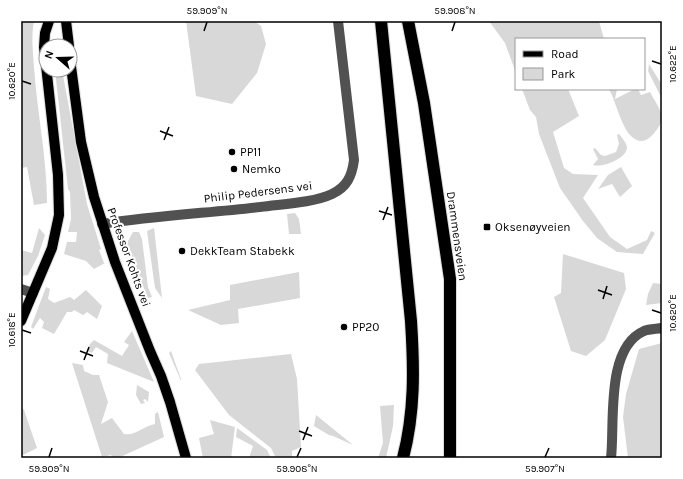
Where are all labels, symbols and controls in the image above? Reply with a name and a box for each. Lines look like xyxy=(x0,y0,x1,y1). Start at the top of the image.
text: 59.909°N xyxy=(186,5,228,17)
text: 59.908°N xyxy=(434,5,476,17)
north arrow xyxy=(38,38,78,78)
legend xyxy=(515,38,645,90)
text: 10.622°E xyxy=(667,45,679,83)
text: Road xyxy=(551,47,579,61)
text: N xyxy=(42,49,57,61)
text: 10.620°E xyxy=(6,62,18,100)
text: Park xyxy=(551,67,576,81)
place label: PP11 xyxy=(240,145,261,159)
marker: PP11 xyxy=(227,147,237,157)
place label: Nemko xyxy=(242,162,281,176)
marker: Nemko xyxy=(229,164,239,174)
street label: Philip Pedersens vei xyxy=(203,178,313,206)
street label: Drammensveien xyxy=(444,190,470,282)
street label: Professor Kohts vei xyxy=(105,205,153,309)
place label: Oksenøyveien xyxy=(495,220,571,234)
marker: Oksenøyveien xyxy=(482,222,492,232)
place label: DekkTeam Stabekk xyxy=(190,244,295,258)
marker: DekkTeam Stabekk xyxy=(177,246,187,256)
text: 10.620°E xyxy=(667,294,679,332)
text: 10.618°E xyxy=(6,312,18,348)
place label: PP20 xyxy=(352,320,379,334)
marker: PP20 xyxy=(339,322,349,332)
text: 59.909°N xyxy=(28,463,70,475)
text: 59.908°N xyxy=(276,463,318,475)
text: 59.907°N xyxy=(525,463,565,475)

